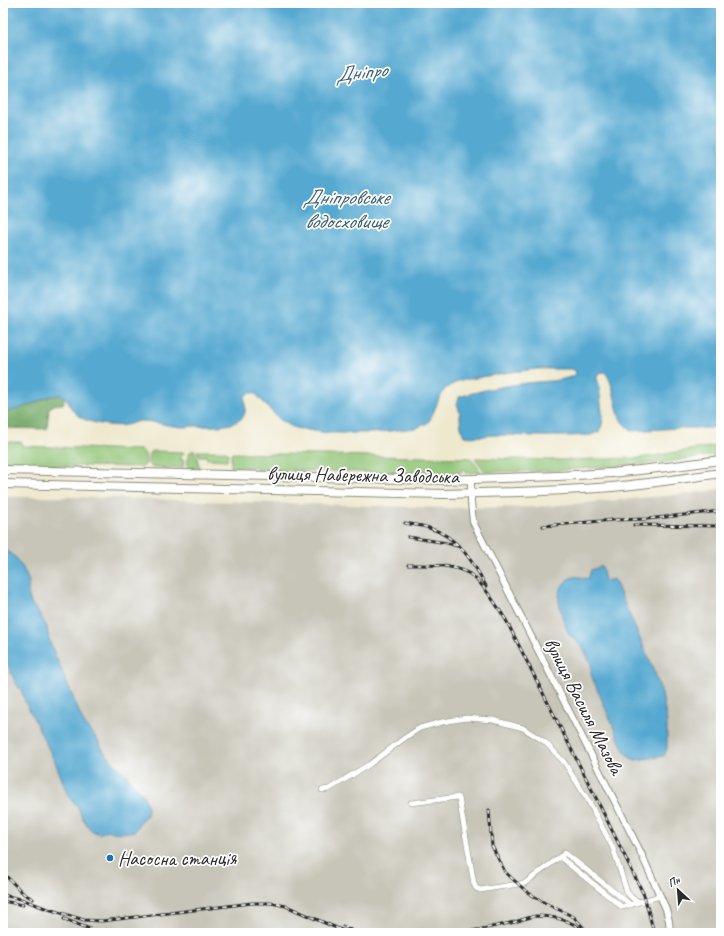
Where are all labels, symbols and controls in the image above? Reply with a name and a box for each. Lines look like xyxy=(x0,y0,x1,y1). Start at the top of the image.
water label: Дніпро xyxy=(333,56,390,88)
water label: Дніпровське водосховище xyxy=(302,184,392,234)
street label: вулиця Набережна Заводська xyxy=(267,461,460,489)
street label: вулиця Василя Мазова xyxy=(539,633,630,780)
place label: Насосна станція xyxy=(118,846,237,871)
marker: Насосна станція xyxy=(105,853,115,863)
north arrow xyxy=(658,870,698,910)
text: Пн xyxy=(665,872,683,890)

